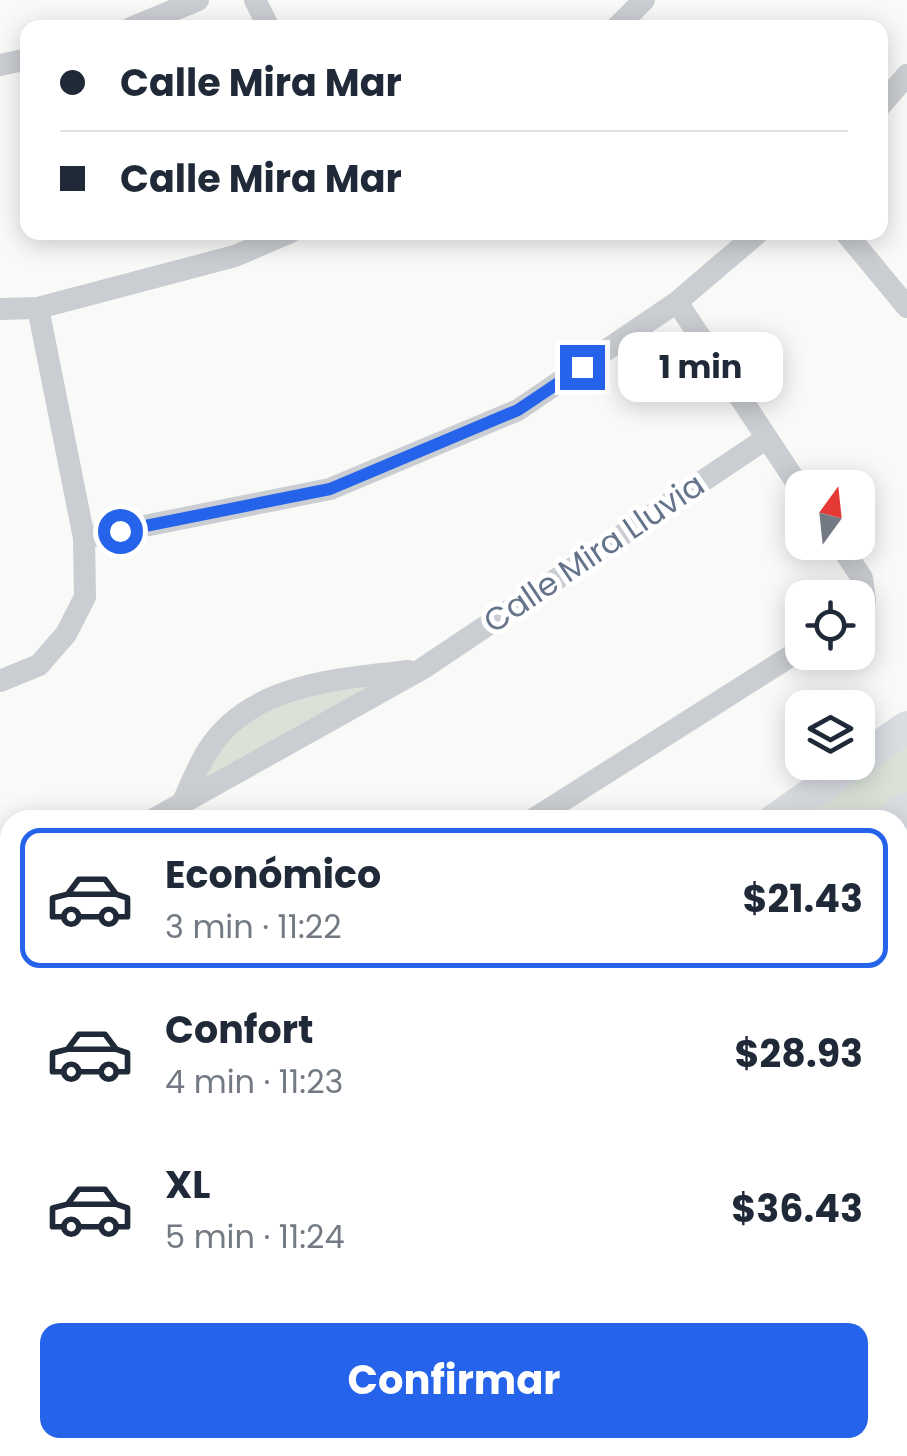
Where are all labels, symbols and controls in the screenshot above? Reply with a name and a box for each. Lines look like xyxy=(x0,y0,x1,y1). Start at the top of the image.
text: Calle Mira Mar xyxy=(120,56,402,109)
text: Calle Mira Mar xyxy=(120,152,402,205)
callout: 1 min xyxy=(617,332,782,402)
text: 1 min xyxy=(659,344,742,389)
route end xyxy=(560,345,605,390)
street label: Calle Mira Lluvia xyxy=(474,462,713,643)
north arrow xyxy=(785,470,875,560)
map controls xyxy=(785,470,875,780)
route start xyxy=(98,509,143,554)
button: locate xyxy=(785,580,875,670)
button: layers xyxy=(785,690,875,780)
text: Económico xyxy=(165,848,381,901)
icon: car xyxy=(45,853,135,943)
text: $21.43 xyxy=(743,872,863,925)
text: 3 min · 11:22 xyxy=(165,904,342,949)
text: Confort xyxy=(165,1003,313,1056)
icon: car xyxy=(45,1008,135,1098)
text: $28.93 xyxy=(735,1027,863,1080)
text: 4 min · 11:23 xyxy=(165,1059,343,1104)
text: XL xyxy=(165,1158,210,1211)
icon: car xyxy=(45,1163,135,1253)
text: $36.43 xyxy=(731,1182,863,1235)
text: 5 min · 11:24 xyxy=(165,1214,345,1259)
button: Confirmar xyxy=(40,1323,868,1438)

